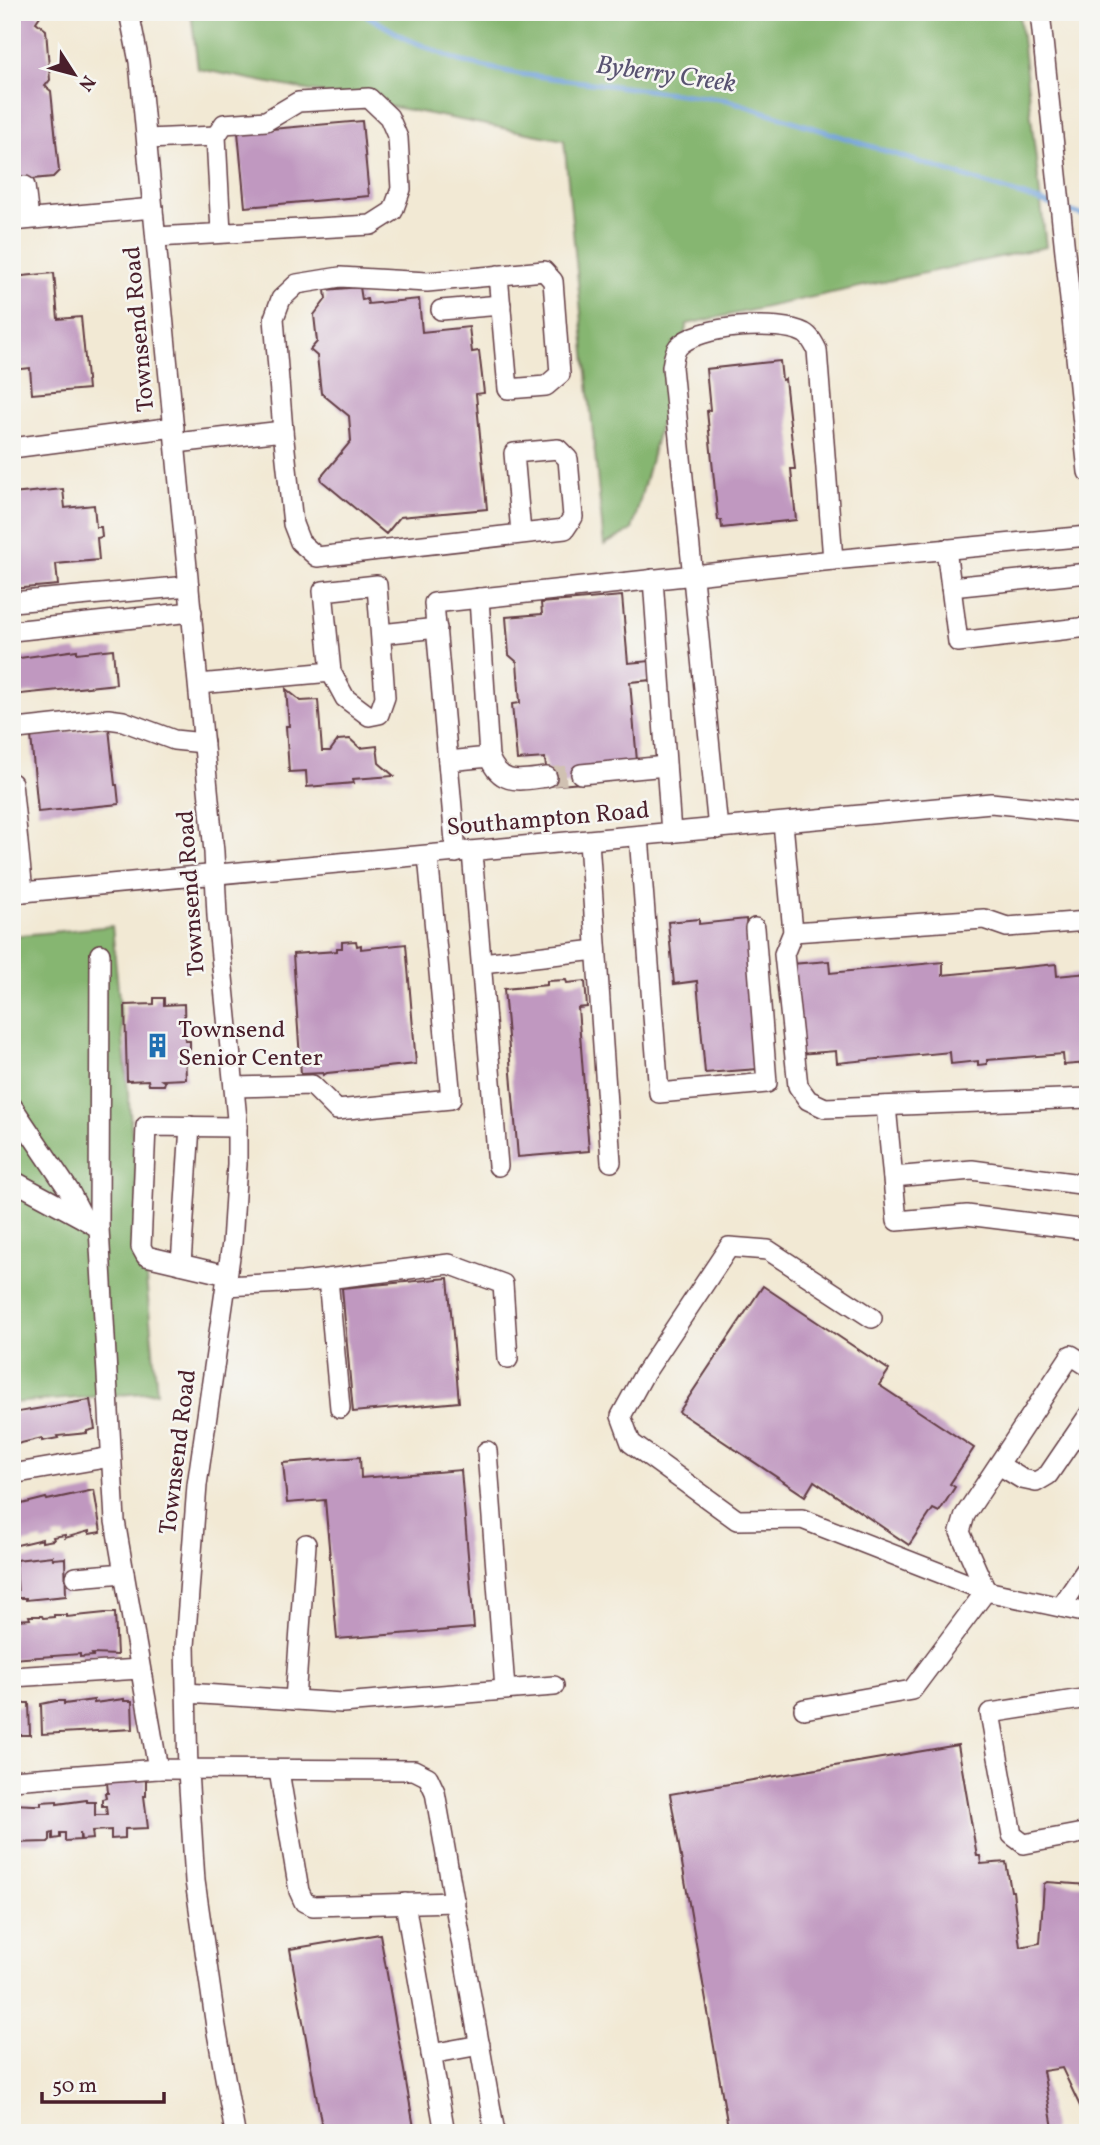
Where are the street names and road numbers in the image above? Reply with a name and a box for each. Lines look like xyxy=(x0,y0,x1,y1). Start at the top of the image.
street label: Townsend Road xyxy=(116,245,164,413)
street label: Southampton Road xyxy=(445,794,651,846)
street label: Townsend Road xyxy=(169,809,215,977)
street label: Townsend Road xyxy=(152,1367,206,1537)

